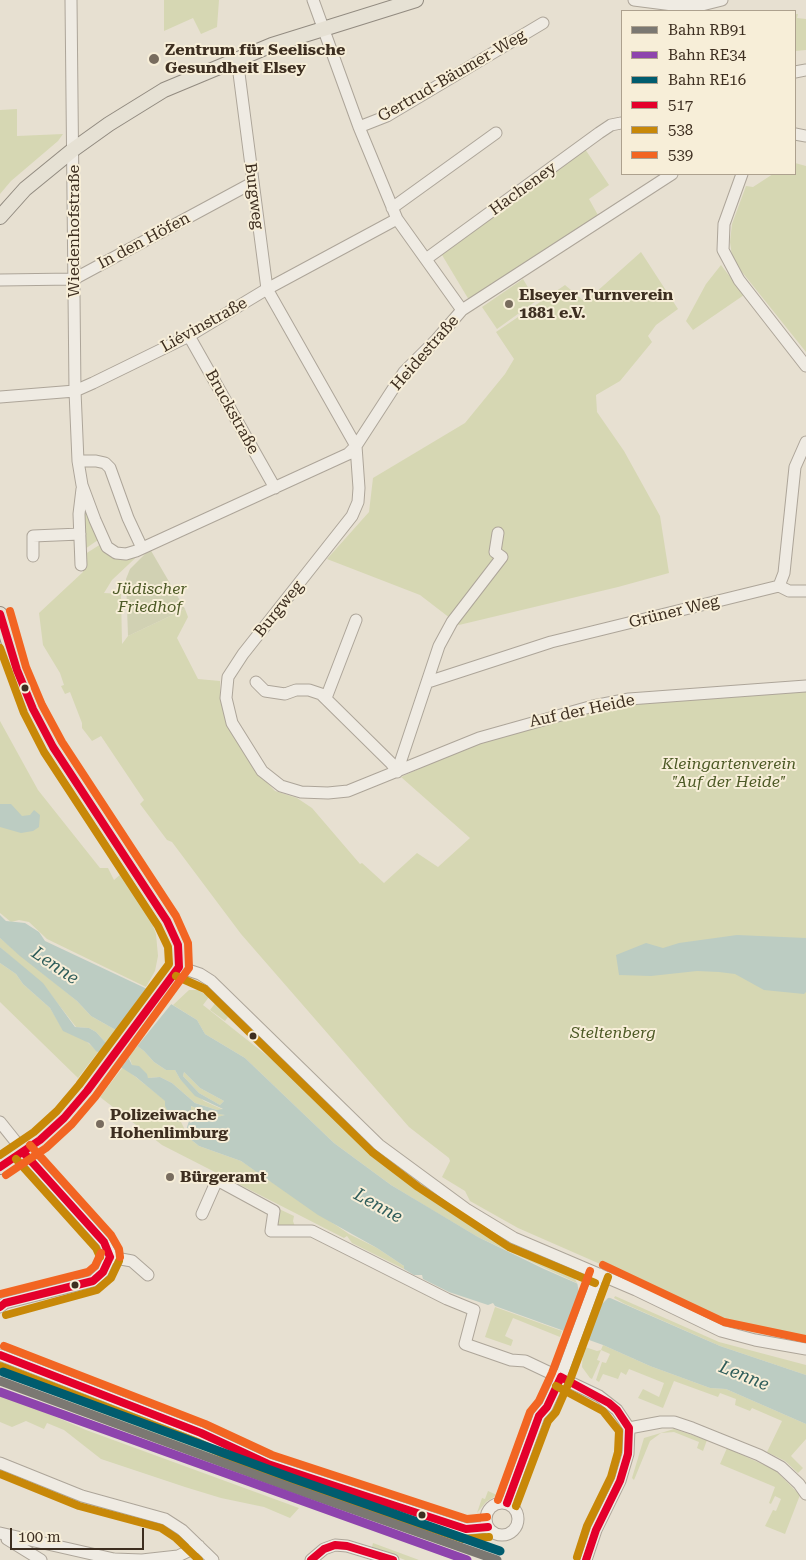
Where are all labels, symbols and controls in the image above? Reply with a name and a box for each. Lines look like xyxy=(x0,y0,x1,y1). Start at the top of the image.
legend xyxy=(621,10,796,175)
text: Bahn RB91 xyxy=(668,21,747,39)
street label: Gertrud-Bäumer-Weg xyxy=(375,26,529,126)
place label: Zentrum für Seelische Gesundheit Elsey xyxy=(165,40,345,78)
text: Bahn RE34 xyxy=(668,46,746,64)
marker: Zentrum für Seelische Gesundheit Elsey xyxy=(147,52,161,66)
text: Bahn RE16 xyxy=(668,71,746,89)
text: 517 xyxy=(668,96,693,114)
text: 538 xyxy=(668,121,693,139)
text: 539 xyxy=(668,146,693,164)
street label: Hacheney xyxy=(486,158,560,220)
street label: Burgweg xyxy=(240,162,268,230)
street label: Wiedenhofstraße xyxy=(64,165,84,297)
street label: In den Höfen xyxy=(95,209,193,273)
place label: Elseyer Turnverein 1881 e.V. xyxy=(519,285,673,323)
street label: Liévinstraße xyxy=(157,293,251,357)
marker: Elseyer Turnverein 1881 e.V. xyxy=(503,298,515,310)
street label: Heidestraße xyxy=(387,311,463,395)
street label: Bruckstraße xyxy=(201,366,263,458)
street label: Burgweg xyxy=(251,577,307,641)
park label: Jüdischer Friedhof xyxy=(113,579,187,617)
street label: Grüner Weg xyxy=(627,592,721,632)
unlabelled marker xyxy=(20,683,30,693)
street label: Auf der Heide xyxy=(528,690,636,732)
park label: Kleingartenverein "Auf der Heide" xyxy=(662,754,796,792)
water label: Lenne xyxy=(27,943,83,989)
park label: Steltenberg xyxy=(570,1023,656,1043)
unlabelled marker xyxy=(248,1031,258,1041)
place label: Polizeiwache Hohenlimburg xyxy=(110,1105,228,1143)
marker: Polizeiwache Hohenlimburg xyxy=(94,1118,106,1130)
place label: Bürgeramt xyxy=(180,1167,266,1187)
marker: Bürgeramt xyxy=(164,1171,176,1183)
water label: Lenne xyxy=(350,1184,406,1228)
unlabelled marker xyxy=(70,1280,80,1290)
water label: Lenne xyxy=(716,1356,772,1396)
unlabelled marker xyxy=(417,1510,427,1520)
scale bar xyxy=(12,1518,146,1550)
text: 100 m xyxy=(18,1528,61,1546)

